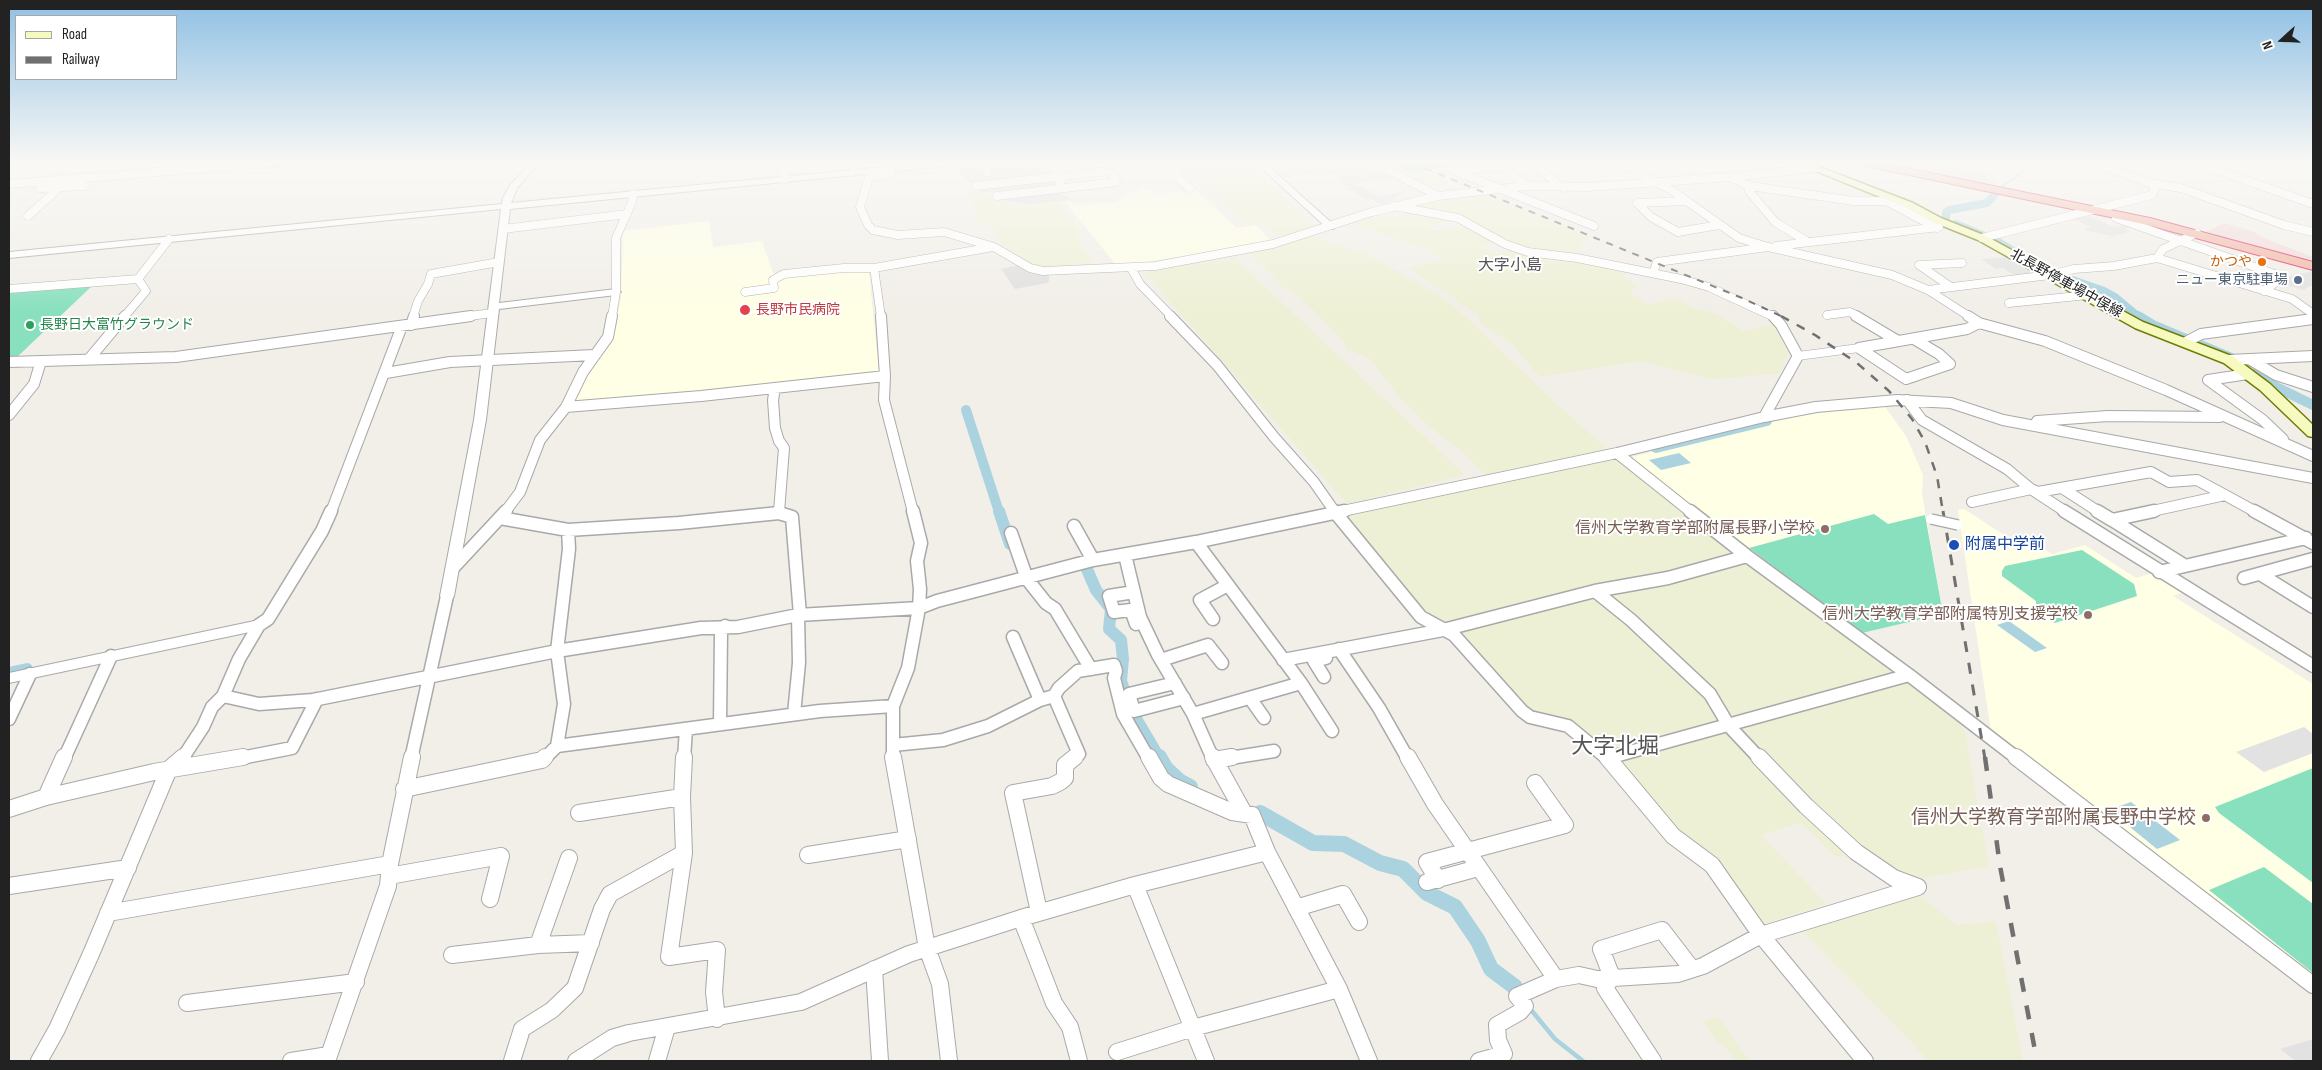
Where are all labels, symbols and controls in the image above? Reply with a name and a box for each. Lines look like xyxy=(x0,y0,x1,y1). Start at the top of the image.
legend xyxy=(15,15,178,80)
north arrow xyxy=(2257,15,2307,65)
text: Road xyxy=(62,25,87,44)
text: N xyxy=(2258,39,2277,52)
text: Railway xyxy=(62,50,100,69)
street label: 北長野停車場中俣線 xyxy=(2007,246,2125,322)
place label: かつや xyxy=(2210,254,2252,270)
district label: 大字小島 xyxy=(1478,256,1542,276)
marker: かつや xyxy=(2256,256,2268,268)
place label: ニュー東京駐車場 xyxy=(2176,272,2288,288)
marker: ニュー東京駐車場 xyxy=(2292,274,2304,286)
place label: 長野市民病院 xyxy=(756,302,840,318)
marker: 長野市民病院 xyxy=(738,303,752,317)
place label: 長野日大富竹グラウンド xyxy=(40,317,194,333)
marker: 長野日大富竹グラウンド xyxy=(24,319,36,331)
place label: 信州大学教育学部附属長野小学校 xyxy=(1575,519,1815,539)
marker: 信州大学教育学部附属長野小学校 xyxy=(1819,523,1831,535)
place label: 附属中学前 xyxy=(1965,535,2045,555)
marker: 附属中学前 xyxy=(1947,538,1961,552)
place label: 信州大学教育学部附属特別支援学校 xyxy=(1822,605,2078,625)
marker: 信州大学教育学部附属特別支援学校 xyxy=(2082,609,2094,621)
district label: 大字北堀 xyxy=(1571,734,1659,760)
place label: 信州大学教育学部附属長野中学校 xyxy=(1911,807,2196,829)
marker: 信州大学教育学部附属長野中学校 xyxy=(2200,812,2212,824)

